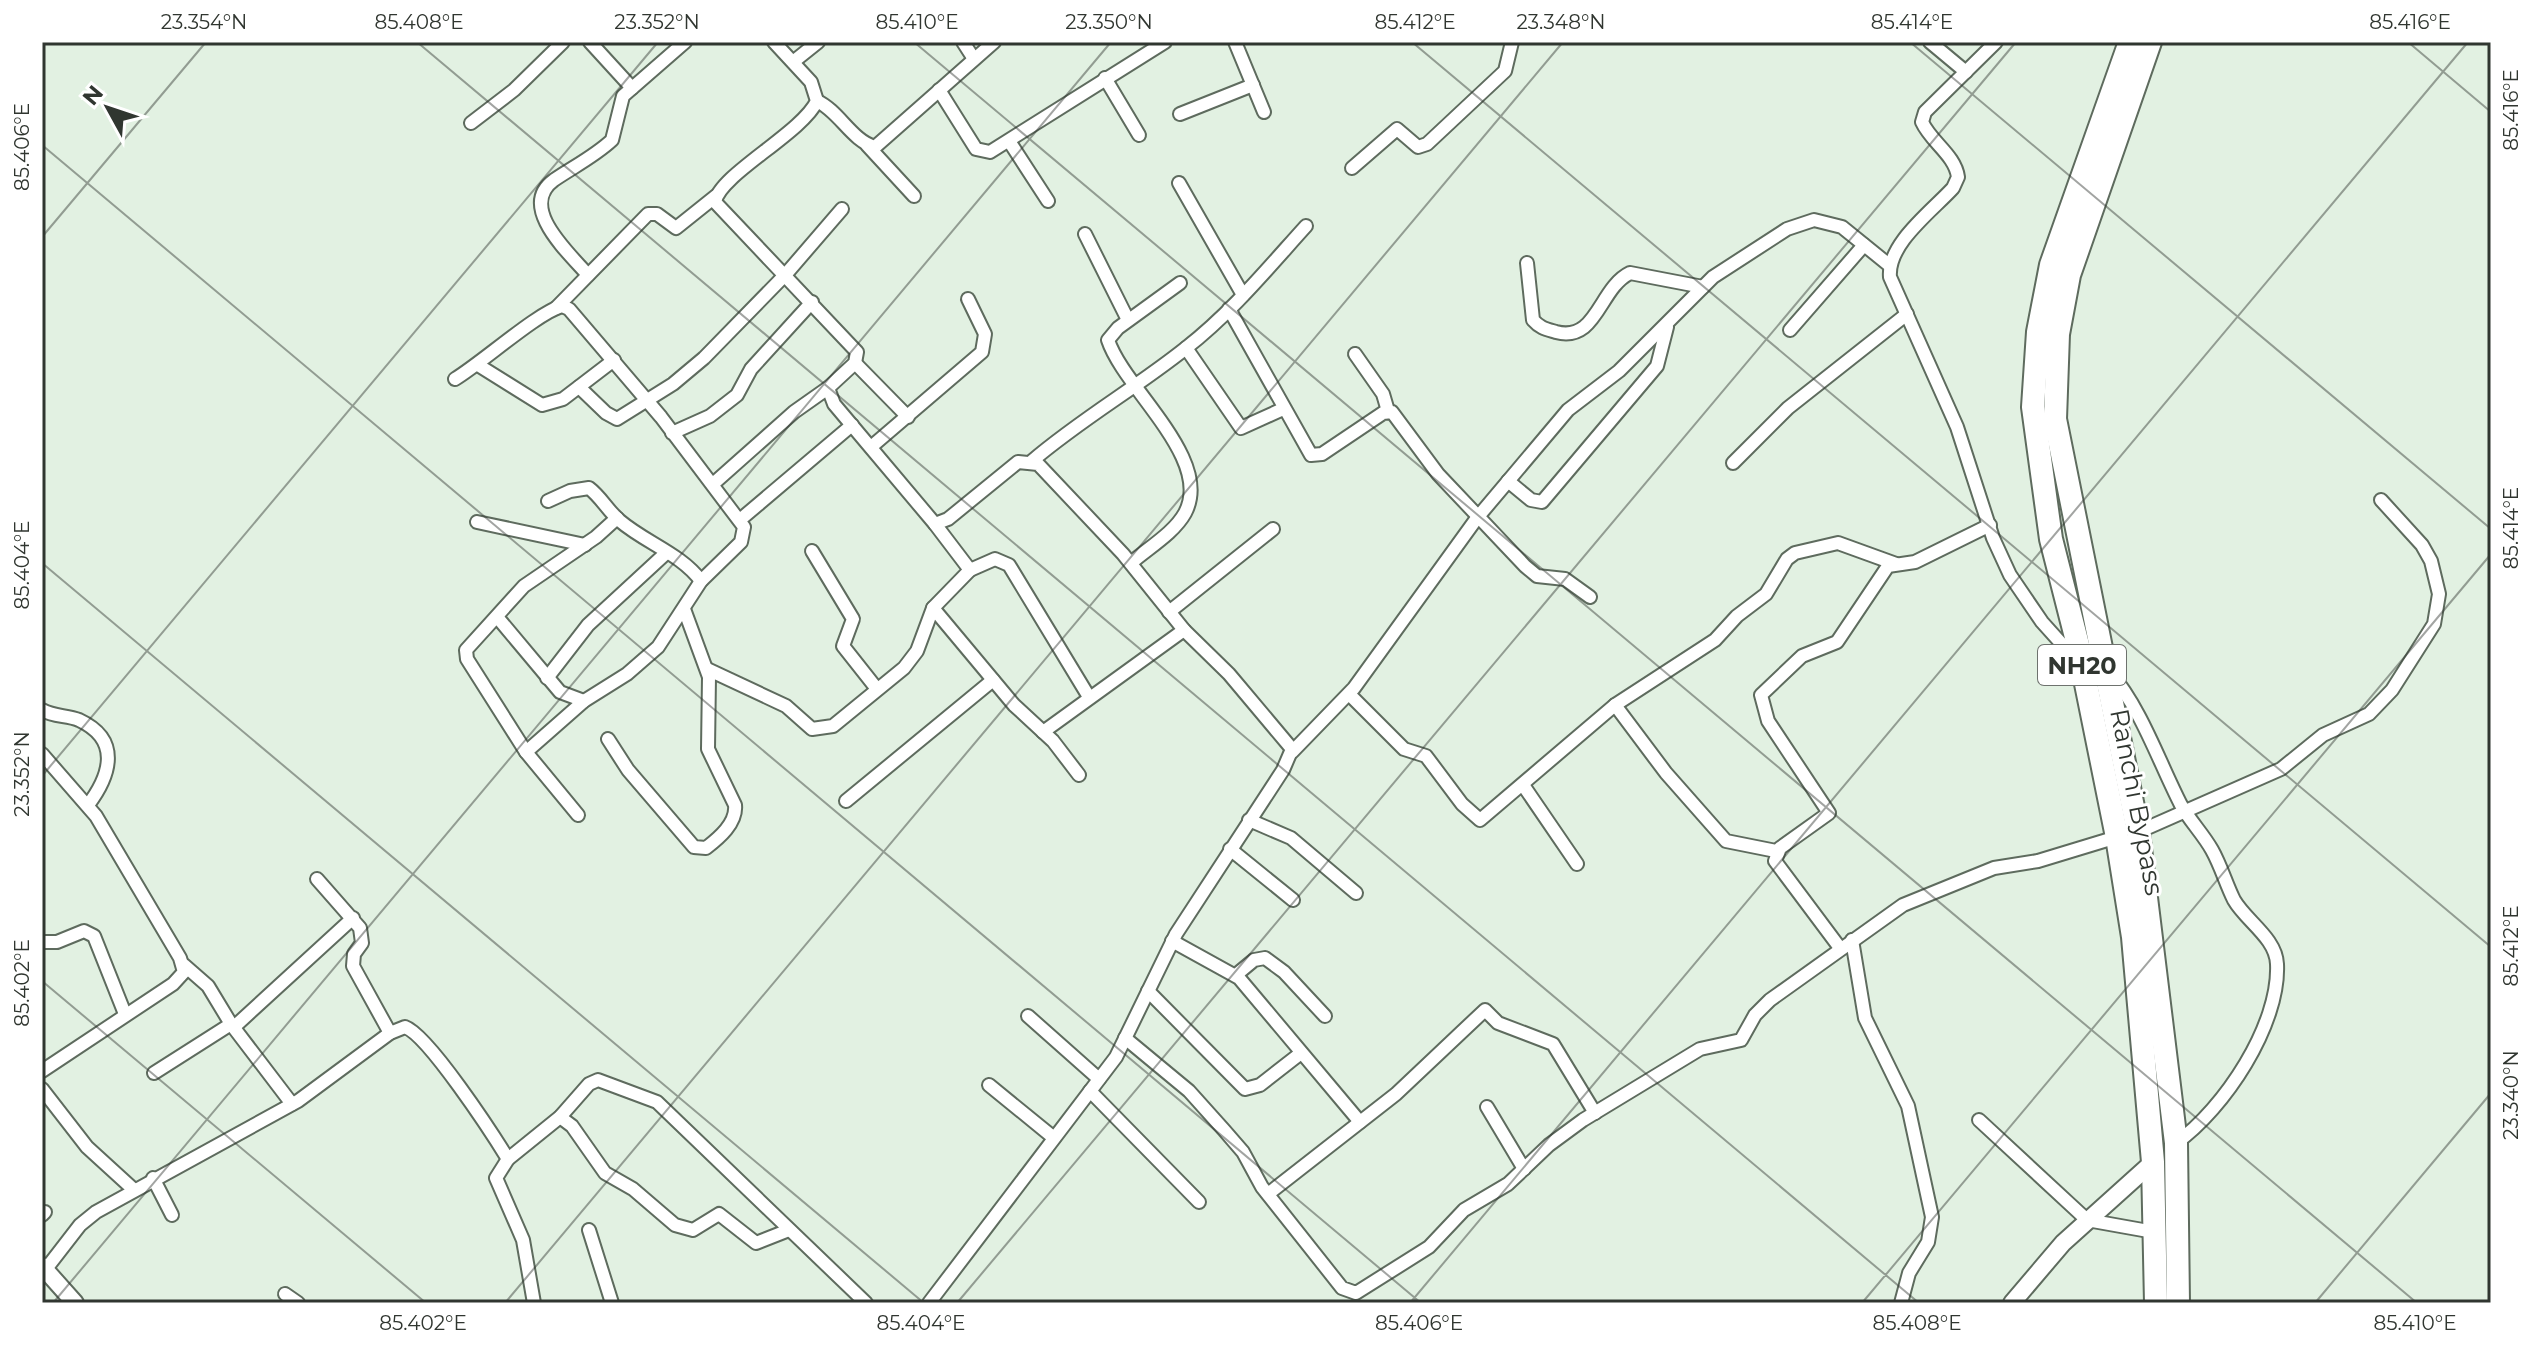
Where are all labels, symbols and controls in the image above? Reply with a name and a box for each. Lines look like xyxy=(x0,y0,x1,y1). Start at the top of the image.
text: 23.354°N xyxy=(161,10,247,34)
text: 85.408°E xyxy=(374,10,464,34)
text: 23.352°N xyxy=(614,10,700,34)
text: 85.410°E xyxy=(875,10,959,34)
text: 23.350°N xyxy=(1065,10,1153,34)
text: 85.412°E xyxy=(1374,10,1456,34)
text: 23.348°N xyxy=(1516,10,1606,34)
text: 85.414°E xyxy=(1871,10,1953,34)
text: 85.416°E xyxy=(2369,10,2451,34)
north arrow xyxy=(68,68,148,148)
text: 85.416°E xyxy=(2499,69,2523,151)
text: N xyxy=(77,80,109,111)
text: 85.406°E xyxy=(10,103,34,191)
text: 85.414°E xyxy=(2499,487,2523,569)
text: 85.404°E xyxy=(10,521,34,609)
road number: NH20 xyxy=(2038,645,2126,685)
street label: Ranchi Bypass xyxy=(2103,706,2171,898)
text: 23.352°N xyxy=(10,731,34,817)
text: 85.412°E xyxy=(2499,905,2523,987)
text: 85.402°E xyxy=(10,939,34,1027)
text: 23.340°N xyxy=(2499,1050,2523,1140)
text: 85.402°E xyxy=(379,1311,467,1335)
text: 85.404°E xyxy=(877,1311,965,1335)
text: 85.406°E xyxy=(1375,1311,1463,1335)
text: 85.408°E xyxy=(1872,1311,1962,1335)
text: 85.410°E xyxy=(2373,1311,2457,1335)

